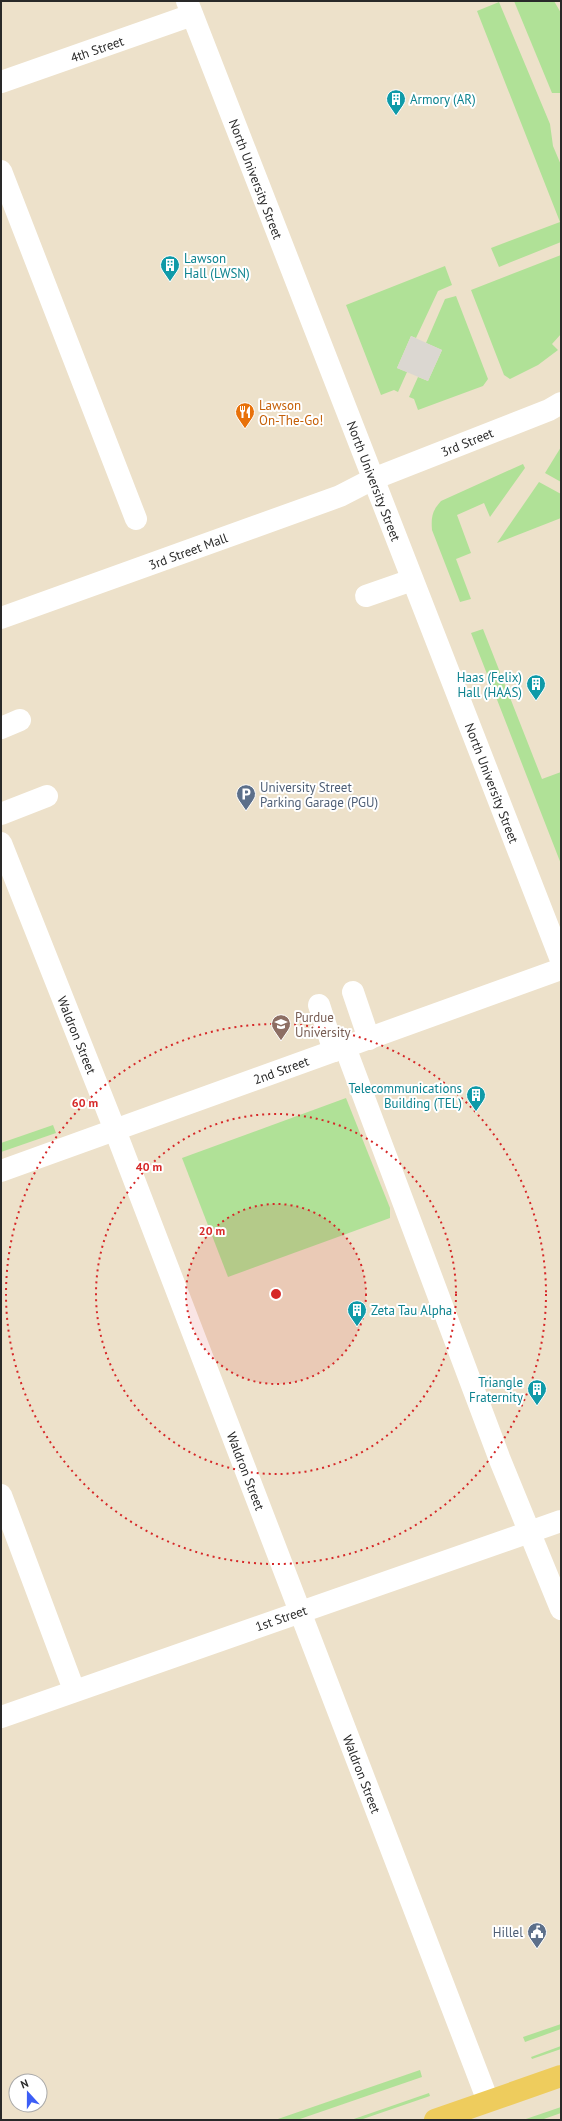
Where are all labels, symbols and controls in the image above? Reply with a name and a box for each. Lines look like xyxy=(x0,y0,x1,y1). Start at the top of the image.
street label: 4th Street xyxy=(68,32,127,67)
building icon: Armory (AR) xyxy=(385,88,407,116)
place label: Armory (AR) xyxy=(410,91,476,108)
street label: North University Street xyxy=(225,117,286,242)
place label: Lawson Hall (LWSN) xyxy=(184,250,250,282)
building icon: Lawson Hall (LWSN) xyxy=(159,254,181,282)
place label: Lawson On-The-Go! xyxy=(259,397,323,429)
restaurant icon: Lawson On-The-Go! xyxy=(234,401,256,429)
street label: North University Street xyxy=(343,419,404,544)
street label: 3rd Street xyxy=(438,424,496,461)
street label: 3rd Street Mall xyxy=(146,529,230,574)
place label: Haas (Felix) Hall (HAAS) xyxy=(457,669,522,701)
building icon: Haas (Felix) Hall (HAAS) xyxy=(525,673,547,701)
street label: North University Street xyxy=(461,721,522,846)
place label: University Street Parking Garage (PGU) xyxy=(260,779,378,811)
parking icon: University Street Parking Garage (PGU) xyxy=(235,783,257,811)
street label: Waldron Street xyxy=(53,994,100,1077)
place label: Purdue University xyxy=(295,1009,351,1041)
school or university icon: Purdue University xyxy=(270,1013,292,1041)
street label: 2nd Street xyxy=(251,1052,312,1088)
place label: Telecommunications Building (TEL) xyxy=(349,1080,462,1112)
building icon: Telecommunications Building (TEL) xyxy=(465,1084,487,1112)
text: 60 m xyxy=(72,1095,98,1110)
text: 40 m xyxy=(136,1159,162,1174)
text: 20 m xyxy=(199,1223,225,1238)
centre of rings xyxy=(269,1287,283,1301)
building icon: Zeta Tau Alpha xyxy=(346,1299,368,1327)
place label: Zeta Tau Alpha xyxy=(371,1302,452,1319)
place label: Triangle Fraternity xyxy=(469,1374,523,1406)
building icon: Triangle Fraternity xyxy=(526,1378,548,1406)
street label: Waldron Street xyxy=(223,1430,268,1513)
street label: 1st Street xyxy=(253,1602,310,1635)
street label: Waldron Street xyxy=(339,1733,384,1816)
public building icon: Hillel xyxy=(526,1921,548,1949)
place label: Hillel xyxy=(493,1924,523,1941)
north arrow xyxy=(8,2073,48,2113)
text: N xyxy=(19,2076,30,2091)

